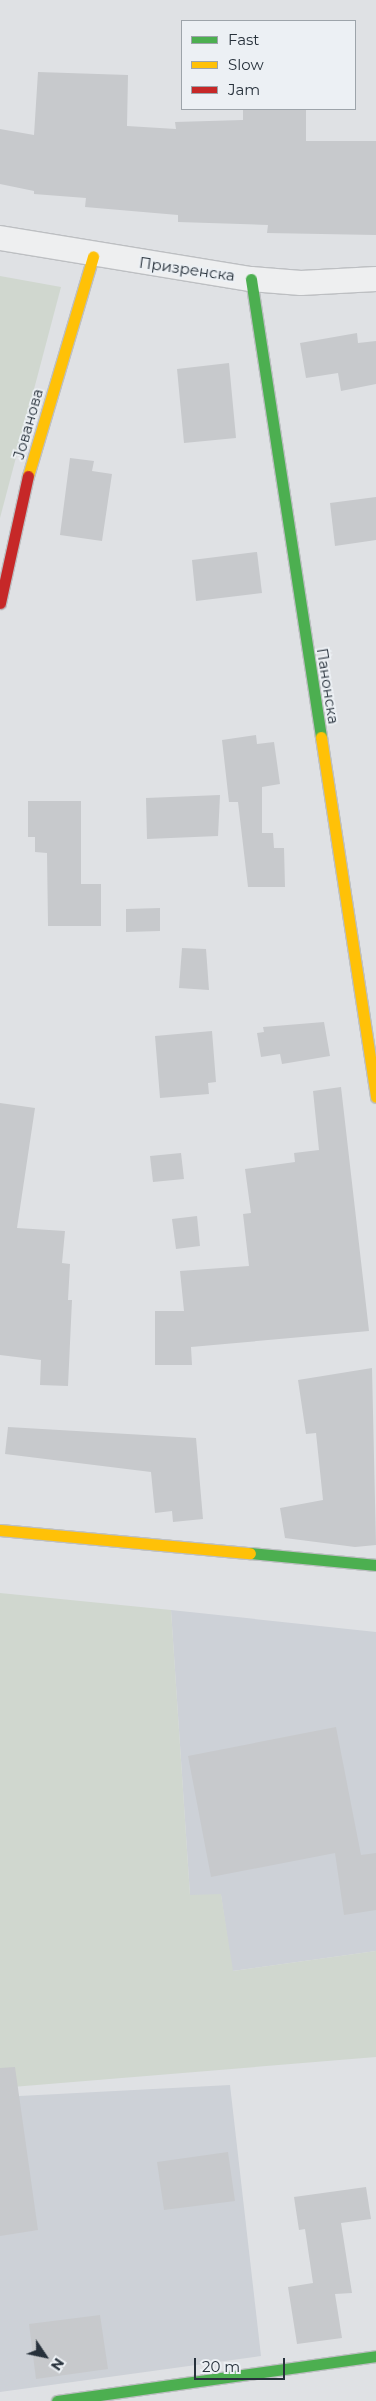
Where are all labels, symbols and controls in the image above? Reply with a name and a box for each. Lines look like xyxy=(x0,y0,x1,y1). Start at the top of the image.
legend xyxy=(181,20,356,110)
text: Fast xyxy=(228,30,259,49)
text: Slow xyxy=(228,55,264,74)
text: Jam xyxy=(228,80,260,99)
street label: Призренска xyxy=(138,253,236,285)
street label: Јованова xyxy=(9,387,47,461)
street label: Панонска xyxy=(313,647,343,725)
north arrow xyxy=(20,2331,70,2381)
scale bar xyxy=(196,2348,287,2380)
text: N xyxy=(47,2355,68,2374)
text: 20 m xyxy=(202,2357,240,2376)

